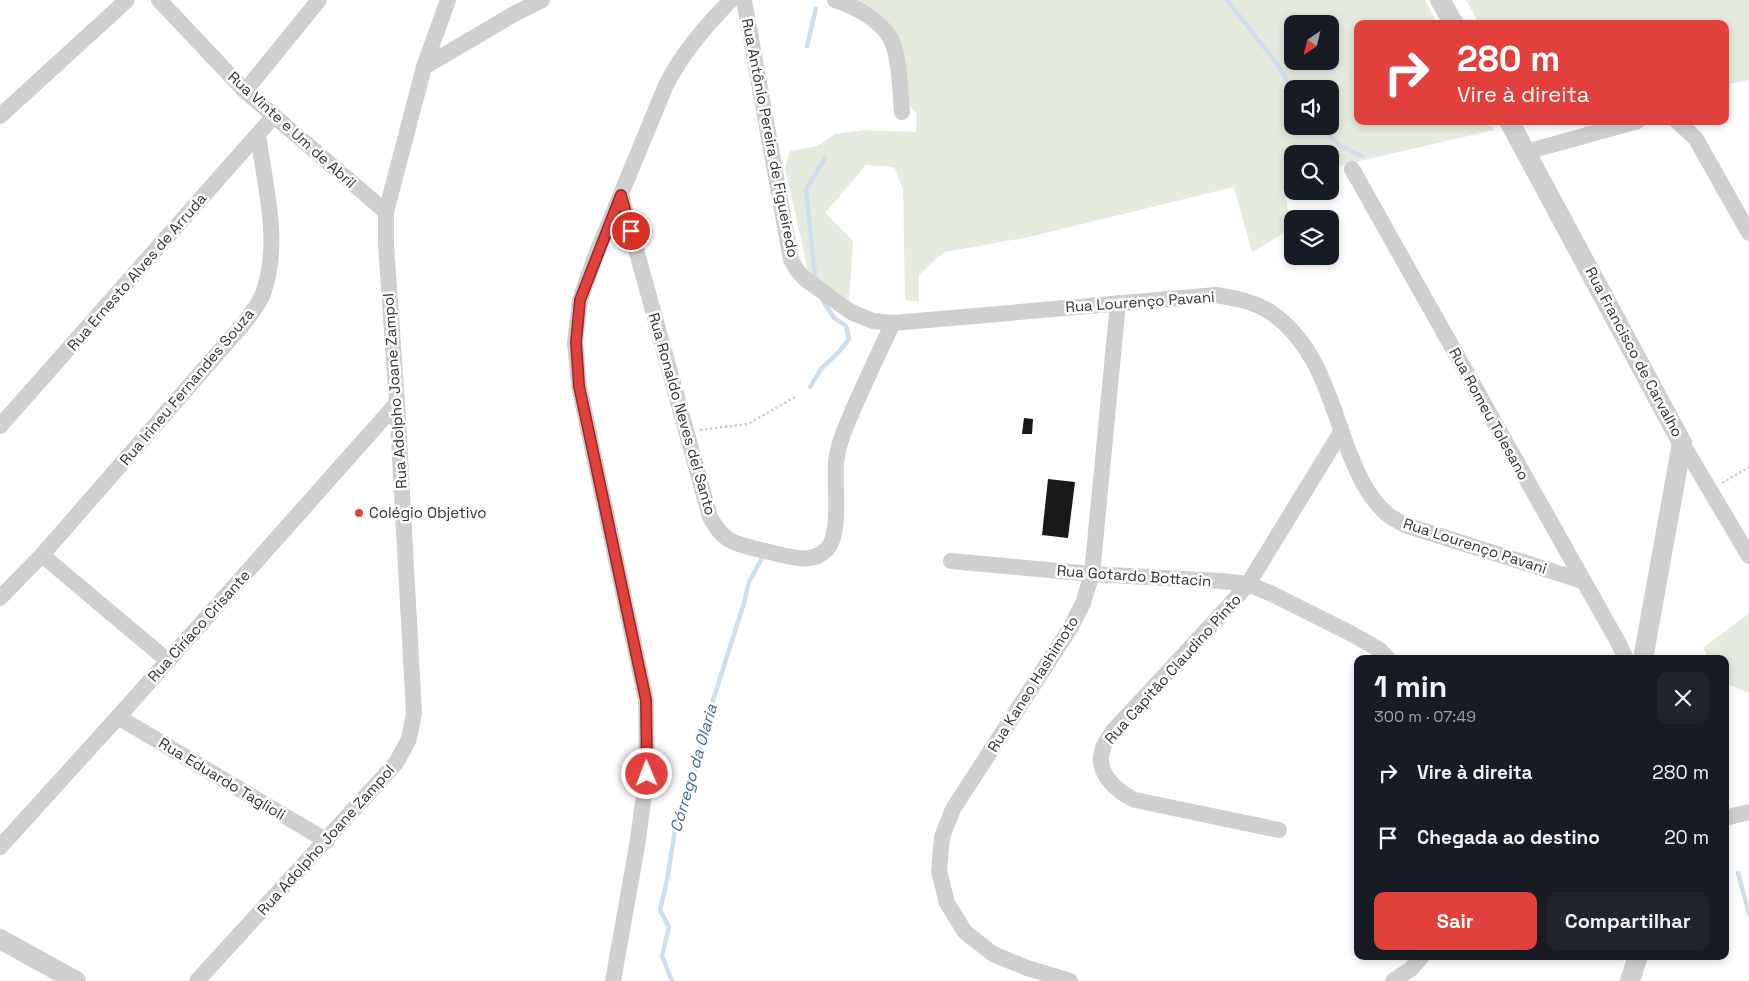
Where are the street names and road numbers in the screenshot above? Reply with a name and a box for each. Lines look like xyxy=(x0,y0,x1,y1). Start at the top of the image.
street label: Rua Antônio Pereira de Figueiredo xyxy=(738,17,803,259)
street label: Rua Vinte e Um de Abril xyxy=(224,67,360,192)
street label: Rua Ernesto Alves de Arruda xyxy=(63,189,210,354)
street label: Rua Francisco de Carvalho xyxy=(1581,263,1687,440)
street label: Rua Lourenço Pavani xyxy=(1065,287,1215,316)
street label: Rua Adolpho Joane Zampol xyxy=(378,293,411,490)
street label: Rua Irineu Fernandes Souza xyxy=(115,304,258,469)
street label: Rua Ronaldo Neves del Santo xyxy=(644,310,721,517)
street label: Rua Romeu Tolesano xyxy=(1445,344,1534,483)
street label: Rua Lourenço Pavani xyxy=(1401,513,1549,578)
street label: Rua Gotardo Bottacin xyxy=(1056,561,1212,590)
street label: Rua Ciríaco Crisante xyxy=(143,566,254,686)
street label: Rua Capitão Claudino Pinto xyxy=(1100,590,1245,748)
street label: Rua Kaneo Hashimoto xyxy=(983,612,1082,755)
street label: Rua Eduardo Taglioli xyxy=(155,733,289,824)
street label: Rua Adolpho Joane Zampol xyxy=(253,760,398,919)

